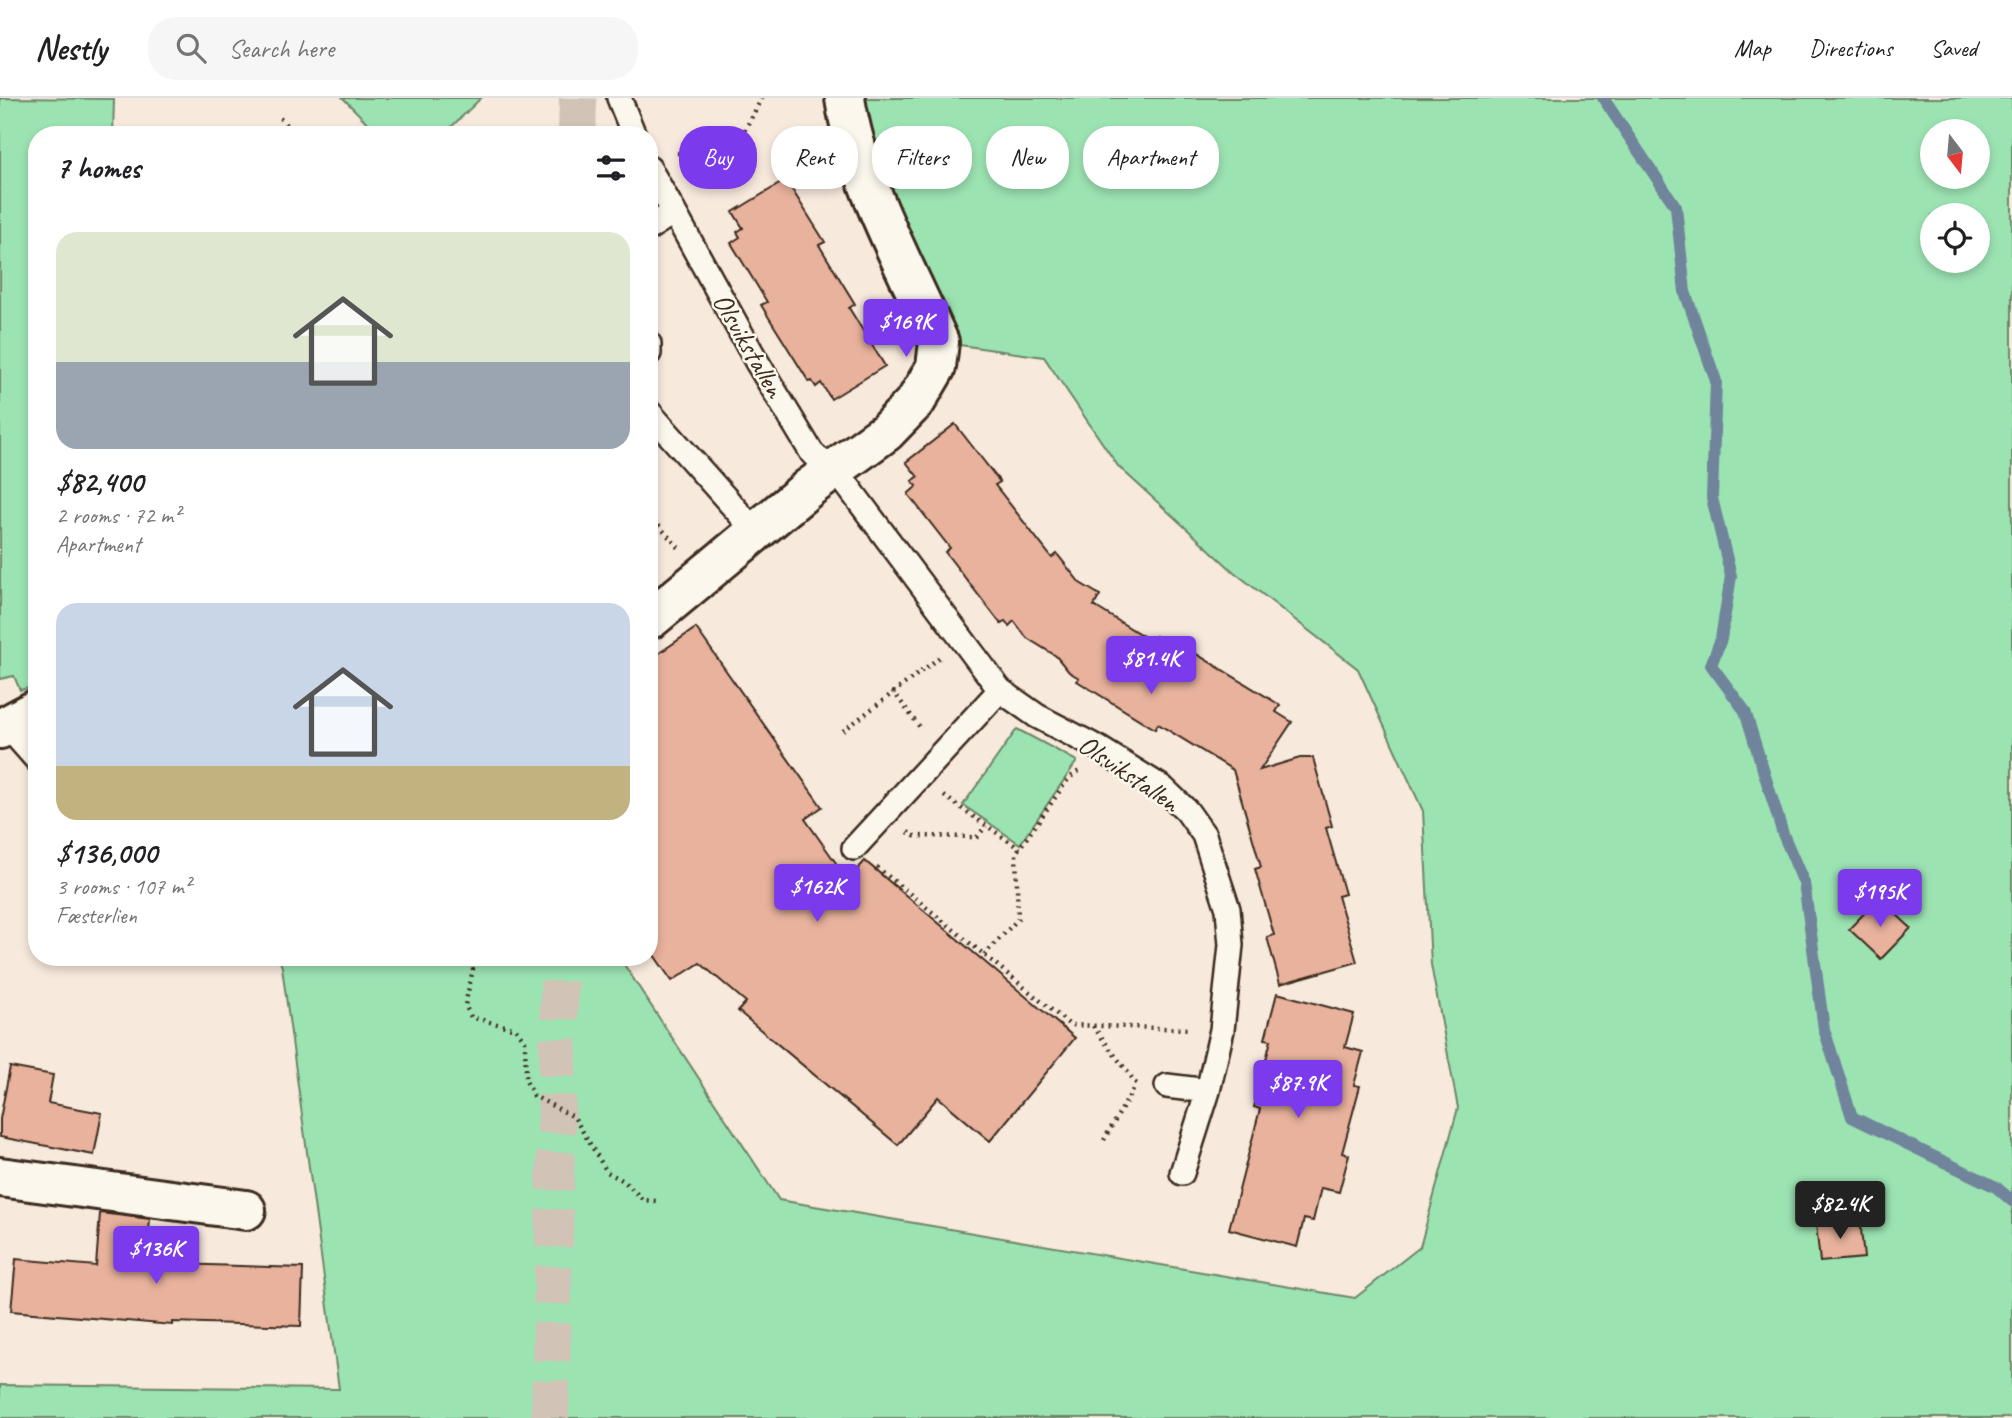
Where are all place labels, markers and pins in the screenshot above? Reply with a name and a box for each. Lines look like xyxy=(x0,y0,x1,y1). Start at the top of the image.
pin: $169K xyxy=(857,300,955,359)
pin: $81.4K xyxy=(1094,636,1208,696)
pin: $162K xyxy=(768,864,866,924)
pin: $195K xyxy=(1831,870,1929,929)
pin: $87.9K xyxy=(1241,1060,1355,1120)
pin: $82.4K xyxy=(1783,1182,1897,1241)
pin: $136K xyxy=(107,1226,205,1286)

